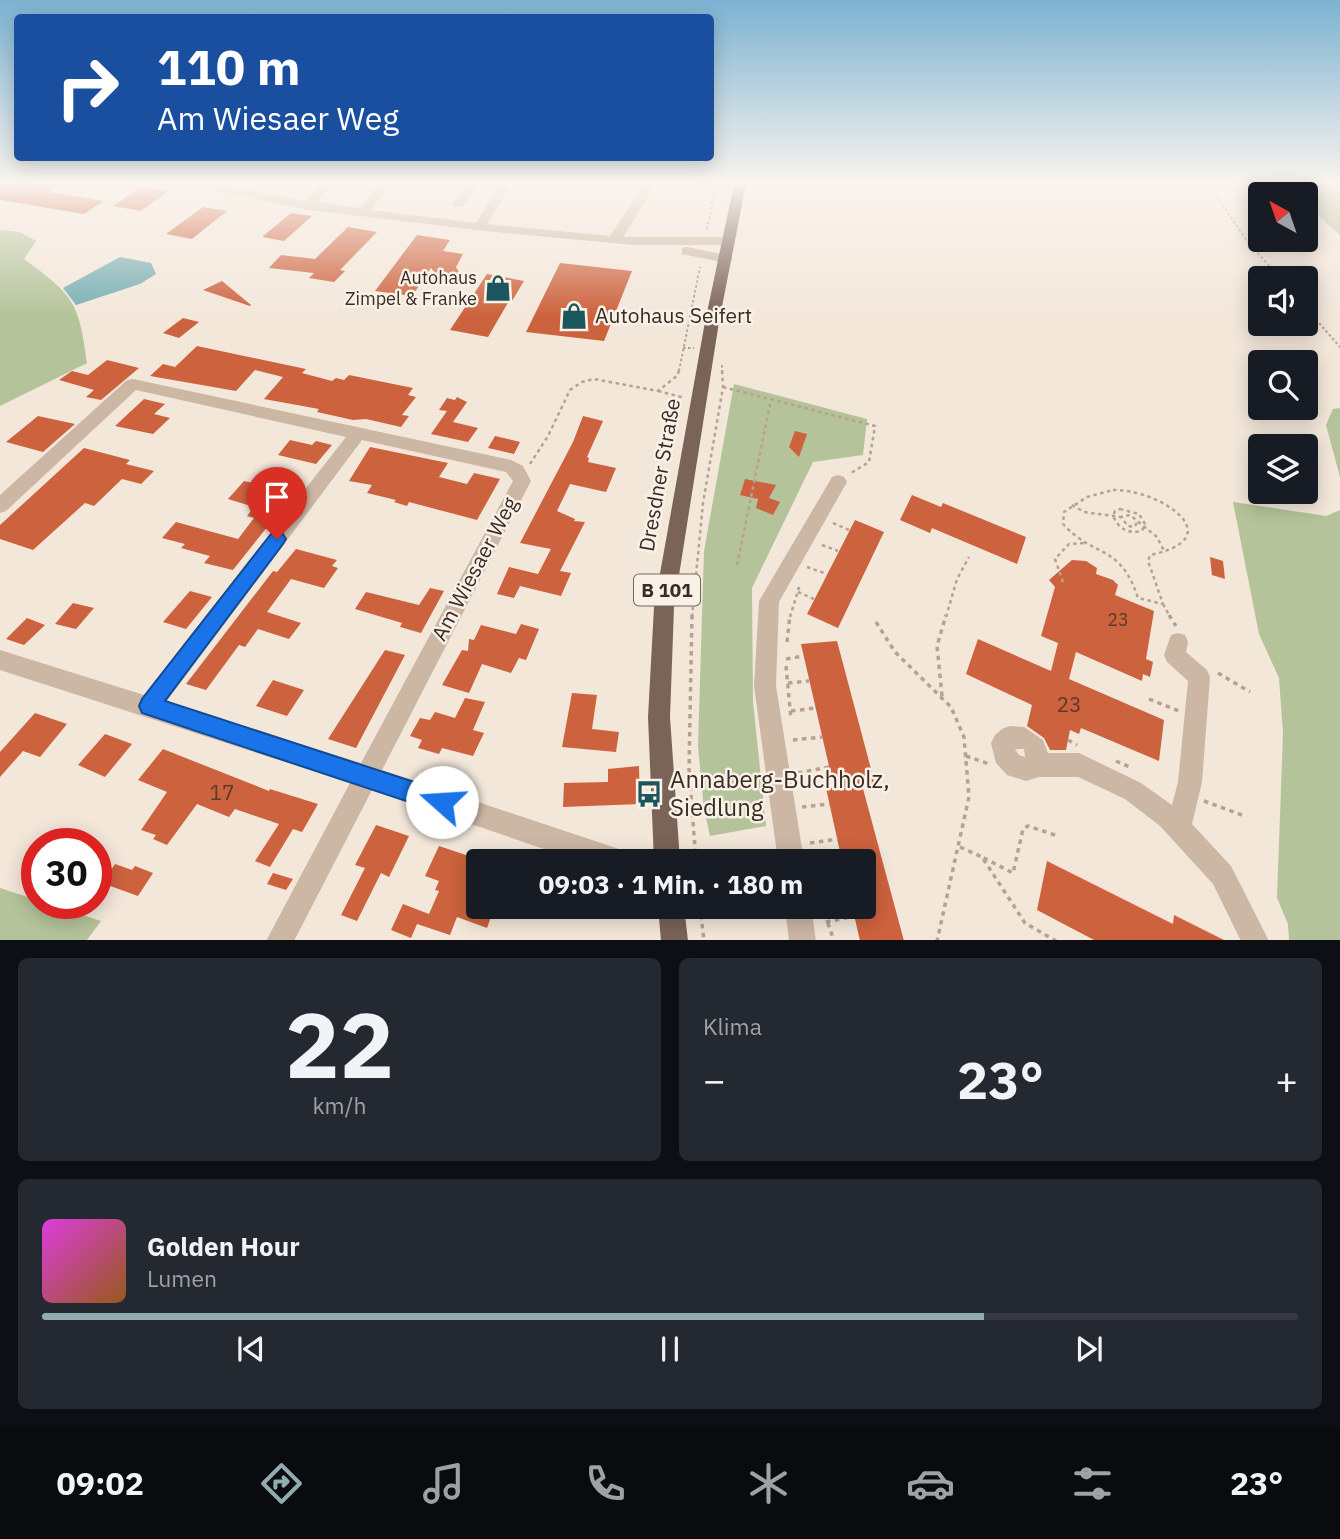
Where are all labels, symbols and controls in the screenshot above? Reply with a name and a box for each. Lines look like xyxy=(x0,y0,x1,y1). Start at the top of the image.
text: 110 m xyxy=(157,35,301,98)
icon: right xyxy=(42,42,133,133)
text: Am Wiesaer Weg xyxy=(157,97,399,139)
north arrow xyxy=(1248,182,1318,252)
map controls xyxy=(1248,182,1318,504)
place label: Autohaus Zimpel & Franke xyxy=(345,266,477,310)
button: sound xyxy=(1248,266,1318,336)
shop icon: Autohaus Zimpel & Franke xyxy=(483,273,513,303)
shop icon: Autohaus Seifert xyxy=(559,301,589,331)
place label: Autohaus Seifert xyxy=(595,301,752,329)
button: search xyxy=(1248,350,1318,420)
street label: Dresdner Straße xyxy=(632,396,686,554)
button: layers xyxy=(1248,434,1318,504)
pin xyxy=(247,467,307,539)
icon: arrive xyxy=(258,478,296,516)
street label: Am Wiesaer Weg xyxy=(424,492,524,645)
road number: B 101 xyxy=(634,575,700,606)
house number: 23 xyxy=(1107,608,1129,631)
house number: 23 xyxy=(1056,690,1082,718)
place label: Annaberg-Buchholz, Siedlung xyxy=(670,763,890,823)
position arrow xyxy=(405,765,479,839)
house number: 17 xyxy=(209,778,235,806)
bus stop icon: Annaberg-Buchholz, Siedlung xyxy=(634,779,664,809)
speed limit sign: 30 xyxy=(21,828,112,919)
text: 09:03 · 1 Min. · 180 m xyxy=(539,867,803,901)
text: 22 xyxy=(285,985,394,1103)
text: Klima xyxy=(703,1011,762,1041)
text: 23° xyxy=(957,1046,1044,1113)
text: − xyxy=(703,1055,726,1104)
text: + xyxy=(1275,1055,1298,1104)
text: km/h xyxy=(312,1090,367,1120)
text: Golden Hour xyxy=(147,1229,300,1263)
text: Lumen xyxy=(147,1263,217,1293)
icon: previous xyxy=(232,1330,270,1368)
icon: pause xyxy=(651,1330,689,1368)
icon: next xyxy=(1070,1330,1108,1368)
icon: directions xyxy=(257,1459,306,1508)
icon: music xyxy=(419,1459,468,1508)
icon: phone xyxy=(581,1459,630,1508)
icon: climate xyxy=(744,1459,793,1508)
icon: car xyxy=(906,1459,955,1508)
icon: filters xyxy=(1068,1459,1117,1508)
text: 09:02 xyxy=(57,1462,144,1504)
text: 23° xyxy=(1230,1462,1283,1504)

